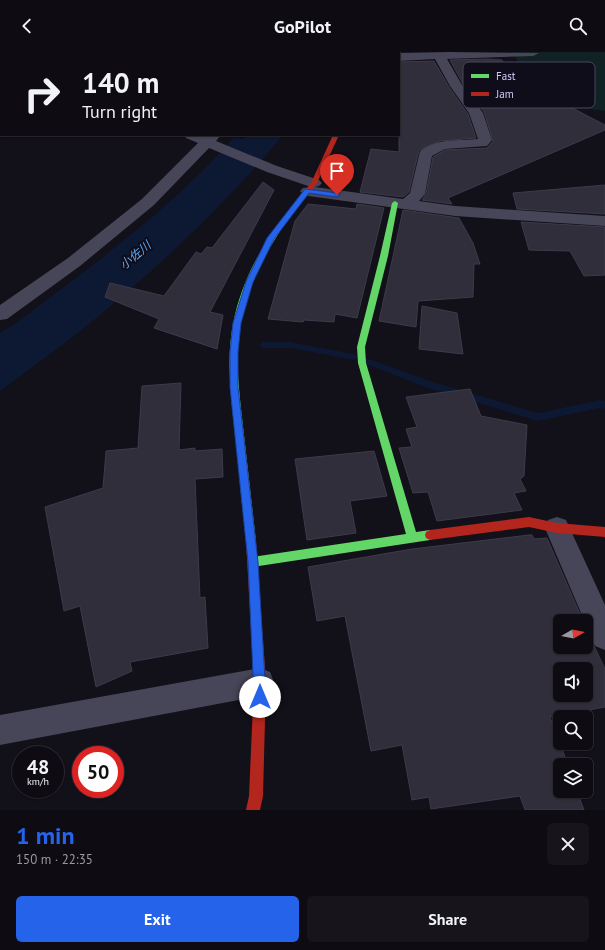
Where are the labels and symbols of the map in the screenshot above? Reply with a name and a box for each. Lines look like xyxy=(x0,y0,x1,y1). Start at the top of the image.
legend xyxy=(463,62,595,108)
text: Fast xyxy=(496,69,516,83)
text: Jam xyxy=(495,87,514,101)
pin xyxy=(320,154,354,195)
water label: 小佐川 xyxy=(116,236,155,272)
north arrow xyxy=(553,614,593,654)
position arrow xyxy=(239,676,281,718)
speed limit sign: 50 xyxy=(72,746,124,798)

